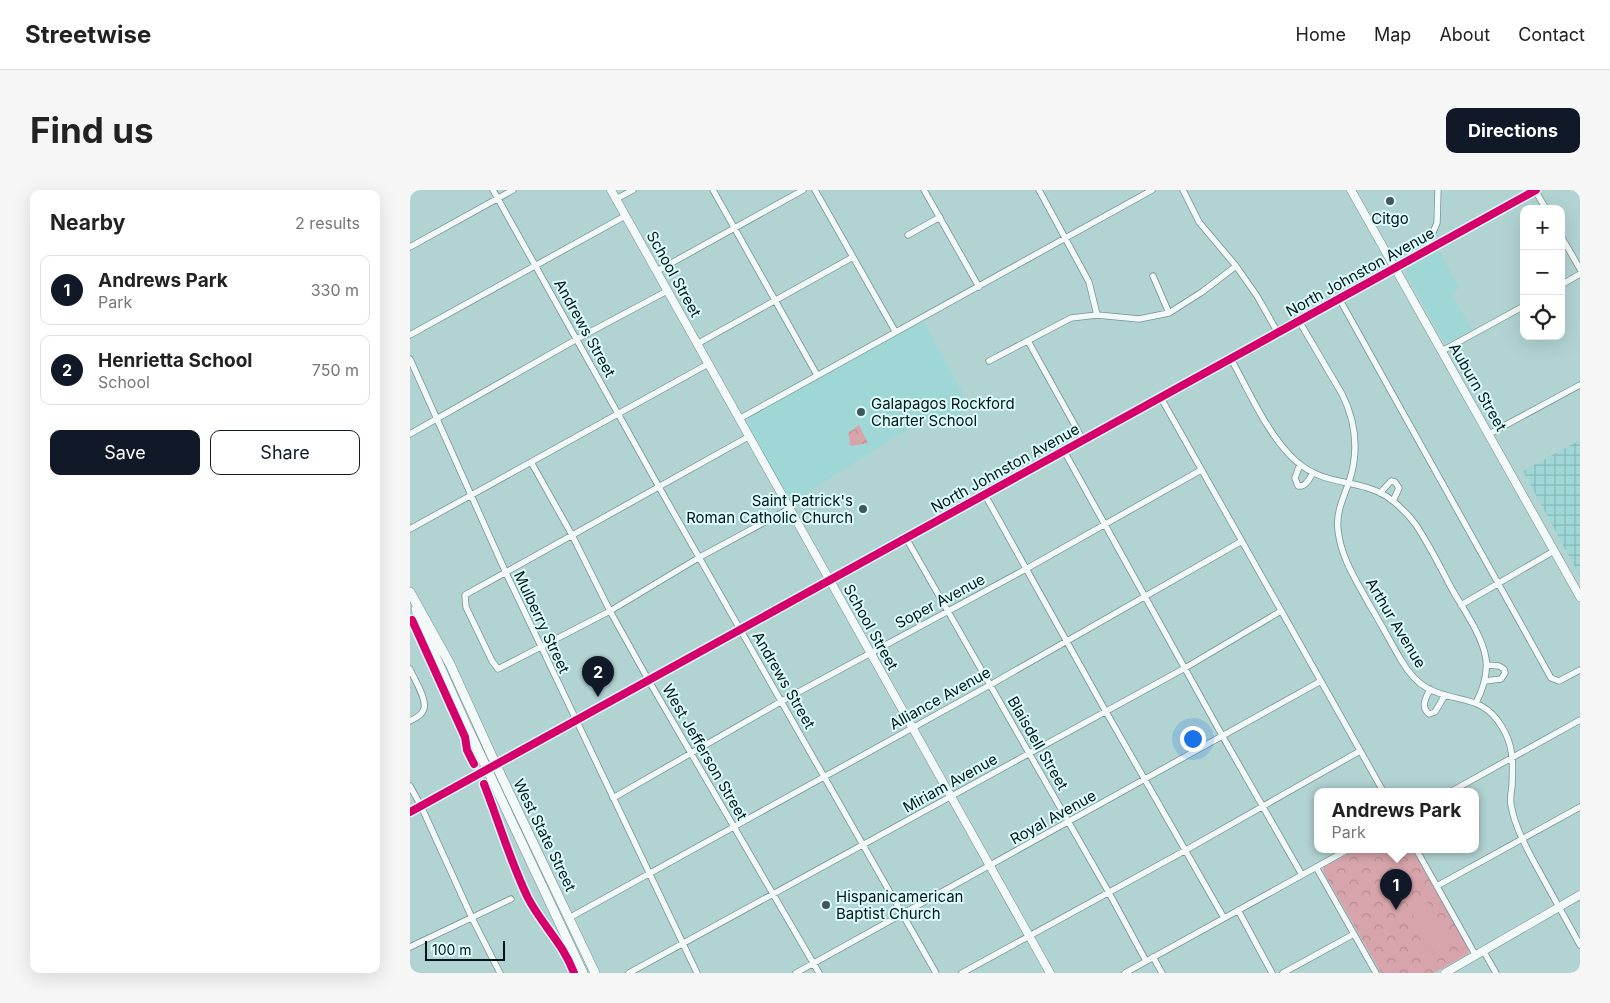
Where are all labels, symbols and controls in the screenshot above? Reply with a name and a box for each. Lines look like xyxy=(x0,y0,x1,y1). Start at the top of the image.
text: Streetwise xyxy=(25,20,151,49)
text: Home xyxy=(1296,24,1346,45)
text: Map xyxy=(1374,24,1411,45)
text: About xyxy=(1439,24,1490,45)
text: Contact xyxy=(1518,24,1585,45)
button: Directions xyxy=(1446,108,1580,153)
text: Find us xyxy=(30,109,154,151)
marker: Citgo xyxy=(1384,195,1396,207)
map controls xyxy=(1520,205,1565,340)
button: + xyxy=(1520,205,1565,250)
place label: Citgo xyxy=(1371,209,1409,228)
text: Nearby xyxy=(50,210,125,235)
text: 2 results xyxy=(295,213,360,233)
street label: North Johnston Avenue xyxy=(1282,223,1438,321)
street label: School Street xyxy=(643,228,705,320)
button: − xyxy=(1520,250,1565,295)
text: Andrews Park xyxy=(98,269,228,292)
street label: Andrews Street xyxy=(550,276,620,380)
text: 1 xyxy=(64,280,70,300)
text: 330 m xyxy=(311,280,359,300)
text: Park xyxy=(98,292,132,312)
button: locate xyxy=(1520,295,1565,340)
street label: Auburn Street xyxy=(1445,340,1511,435)
text: Henrietta School xyxy=(98,349,252,372)
text: 2 xyxy=(62,360,72,380)
text: 750 m xyxy=(312,360,359,380)
text: School xyxy=(98,372,150,392)
place label: Galapagos Rockford Charter School xyxy=(871,394,1015,430)
marker: Galapagos Rockford Charter School xyxy=(855,406,867,418)
street label: North Johnston Avenue xyxy=(927,419,1083,517)
button: Save xyxy=(50,430,200,475)
button: Share xyxy=(210,430,360,475)
place label: Saint Patrick's Roman Catholic Church xyxy=(686,491,853,527)
marker: Saint Patrick's Roman Catholic Church xyxy=(857,503,869,515)
street label: Mulberry Street xyxy=(510,568,574,676)
street label: Soper Avenue xyxy=(892,569,988,633)
street label: Arthur Avenue xyxy=(1362,575,1430,671)
street label: School Street xyxy=(840,581,902,673)
street label: Andrews Street xyxy=(749,628,820,732)
pin: 2 xyxy=(582,656,614,697)
street label: Alliance Avenue xyxy=(886,662,994,734)
street label: West Jefferson Street xyxy=(658,681,752,823)
street label: Blaisdell Street xyxy=(1003,693,1073,793)
your location xyxy=(1180,726,1206,752)
street label: Miriam Avenue xyxy=(899,749,1001,817)
street label: West State Street xyxy=(510,776,581,894)
street label: Royal Avenue xyxy=(1007,786,1099,848)
popup xyxy=(1314,788,1479,853)
text: Andrews Park xyxy=(1332,799,1461,822)
text: Park xyxy=(1332,822,1366,842)
pin: 1 xyxy=(1380,869,1412,910)
place label: Hispanicamerican Baptist Church xyxy=(836,887,964,923)
marker: Hispanicamerican Baptist Church xyxy=(820,899,832,911)
scale bar xyxy=(425,938,505,961)
text: 100 m xyxy=(432,941,472,958)

